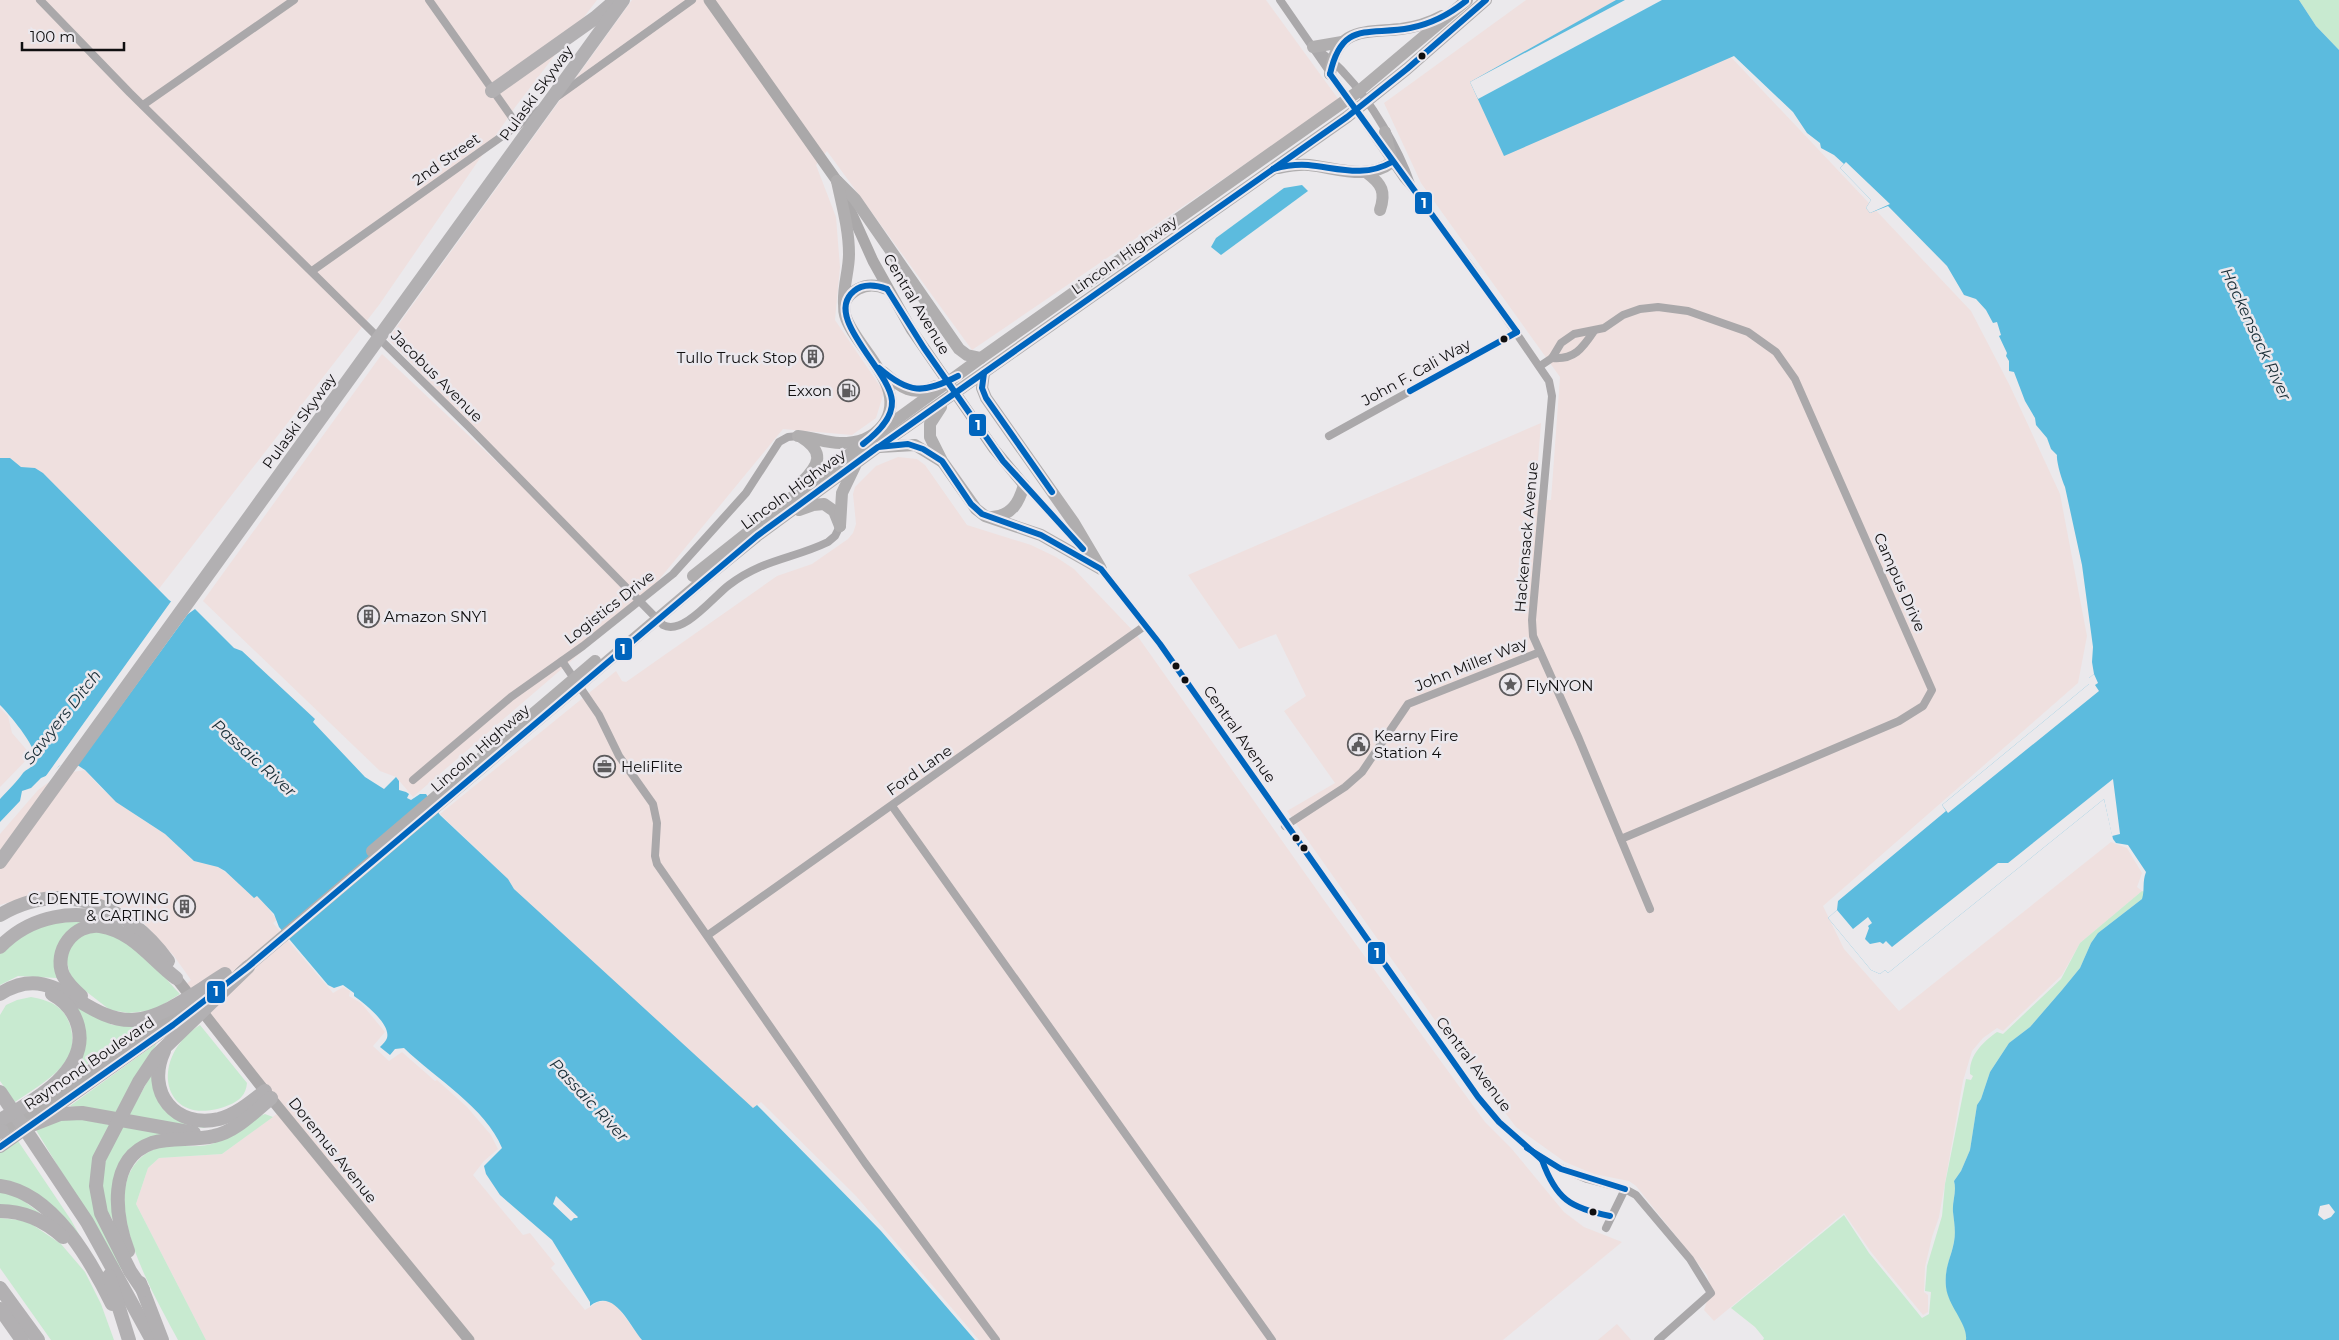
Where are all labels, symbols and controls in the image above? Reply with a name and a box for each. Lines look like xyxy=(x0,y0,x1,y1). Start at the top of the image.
scale bar xyxy=(22,20,125,52)
text: 100 m xyxy=(30,27,75,46)
street label: Pulaski Skyway xyxy=(495,41,578,144)
unlabelled marker xyxy=(1417,51,1427,61)
street label: 2nd Street xyxy=(409,129,483,189)
line badge: 1 xyxy=(1414,191,1433,215)
text: 1 xyxy=(1421,194,1427,212)
street label: Lincoln Highway xyxy=(1067,211,1181,299)
street label: Central Avenue xyxy=(879,250,955,358)
water label: Hackensack River xyxy=(2217,265,2295,404)
street label: Jacobus Avenue xyxy=(386,325,487,426)
street label: John F. Cali Way xyxy=(1357,334,1474,410)
unlabelled marker xyxy=(1499,334,1509,344)
building icon: Tullo Truck Stop xyxy=(801,345,825,369)
place label: Tullo Truck Stop xyxy=(677,348,797,367)
street label: Pulaski Skyway xyxy=(258,369,341,472)
fuel station icon: Exxon xyxy=(836,378,860,402)
place label: Exxon xyxy=(787,381,832,400)
line badge: 1 xyxy=(968,413,987,437)
text: 1 xyxy=(975,416,981,434)
street label: Lincoln Highway xyxy=(737,444,850,533)
street label: Hackensack Avenue xyxy=(1510,461,1542,613)
street label: Campus Drive xyxy=(1870,530,1930,634)
street label: Logistics Drive xyxy=(560,566,658,648)
building icon: Amazon SNY1 xyxy=(356,604,380,628)
place label: Amazon SNY1 xyxy=(384,607,487,626)
street label: John Miller Way xyxy=(1411,633,1531,695)
line badge: 1 xyxy=(614,637,633,661)
text: 1 xyxy=(620,640,626,658)
unlabelled marker xyxy=(1171,661,1181,671)
water label: Sawyers Ditch xyxy=(19,666,105,768)
place icon: FlyNYON xyxy=(1498,673,1522,697)
unlabelled marker xyxy=(1180,675,1190,685)
place label: FlyNYON xyxy=(1526,676,1593,695)
street label: Central Avenue xyxy=(1199,682,1281,786)
street label: Lincoln Highway xyxy=(427,699,534,796)
water label: Passaic River xyxy=(208,715,300,801)
place label: Kearny Fire Station 4 xyxy=(1374,726,1458,762)
public building icon: Kearny Fire Station 4 xyxy=(1346,732,1370,756)
street label: Ford Lane xyxy=(883,741,955,799)
office icon: HeliFlite xyxy=(593,754,617,778)
place label: HeliFlite xyxy=(621,757,683,776)
unlabelled marker xyxy=(1291,833,1301,843)
unlabelled marker xyxy=(1299,843,1309,853)
place label: C. DENTE TOWING & CARTING xyxy=(28,889,169,925)
building icon: C. DENTE TOWING & CARTING xyxy=(173,895,197,919)
line badge: 1 xyxy=(1367,941,1386,965)
text: 1 xyxy=(1374,944,1380,962)
line badge: 1 xyxy=(206,980,226,1004)
text: 1 xyxy=(213,982,219,1000)
street label: Raymond Boulevard xyxy=(20,1012,158,1114)
street label: Central Avenue xyxy=(1432,1013,1516,1115)
water label: Passaic River xyxy=(546,1055,633,1146)
street label: Doremus Avenue xyxy=(285,1093,381,1207)
unlabelled marker xyxy=(1588,1207,1598,1217)

